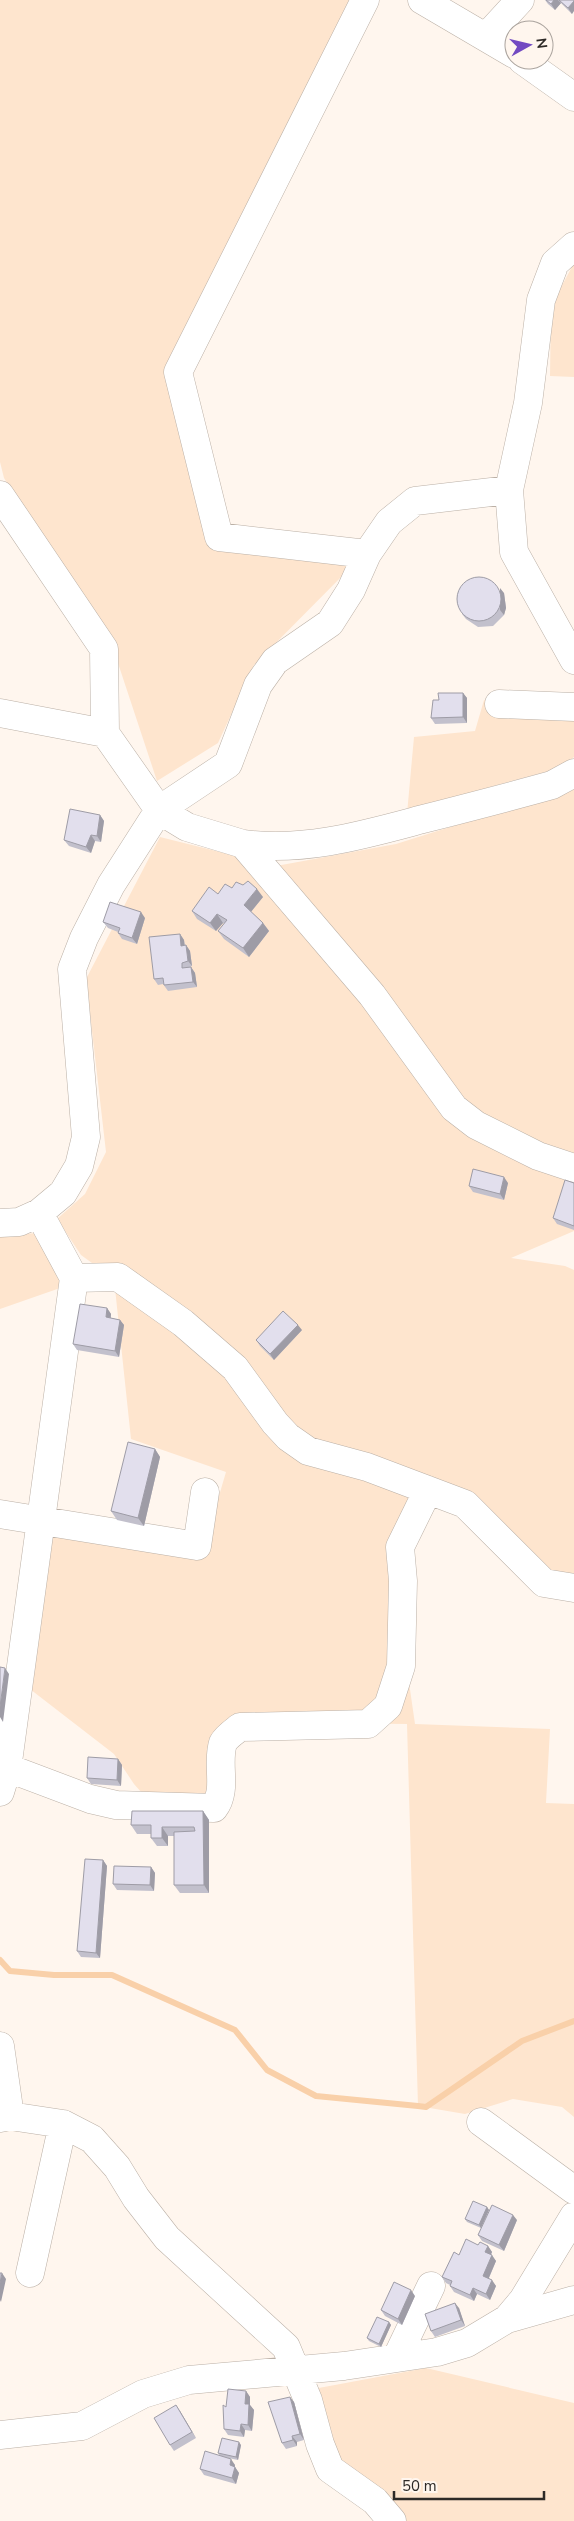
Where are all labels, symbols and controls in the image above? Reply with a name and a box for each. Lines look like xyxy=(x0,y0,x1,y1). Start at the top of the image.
north arrow xyxy=(504,20,554,70)
text: N xyxy=(531,37,552,50)
scale bar xyxy=(394,2468,544,2500)
text: 50 m xyxy=(402,2476,437,2496)

